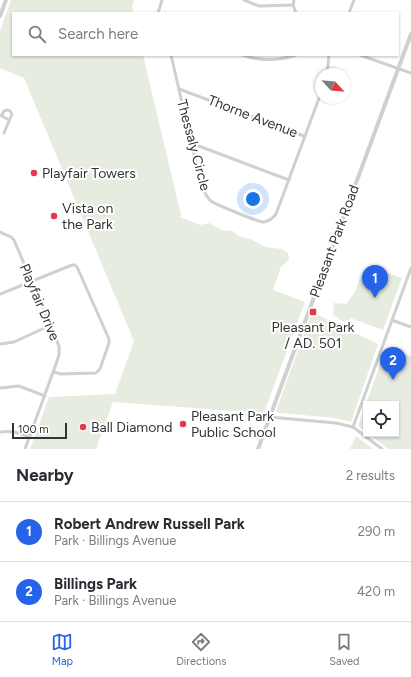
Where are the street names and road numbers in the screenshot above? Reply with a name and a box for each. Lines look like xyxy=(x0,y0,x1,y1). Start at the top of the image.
street label: Thorne Avenue xyxy=(206,92,300,141)
street label: Thessaly Circle xyxy=(173,98,214,193)
street label: Pleasant Park Road xyxy=(306,183,363,300)
street label: Playfair Drive xyxy=(16,261,63,343)

